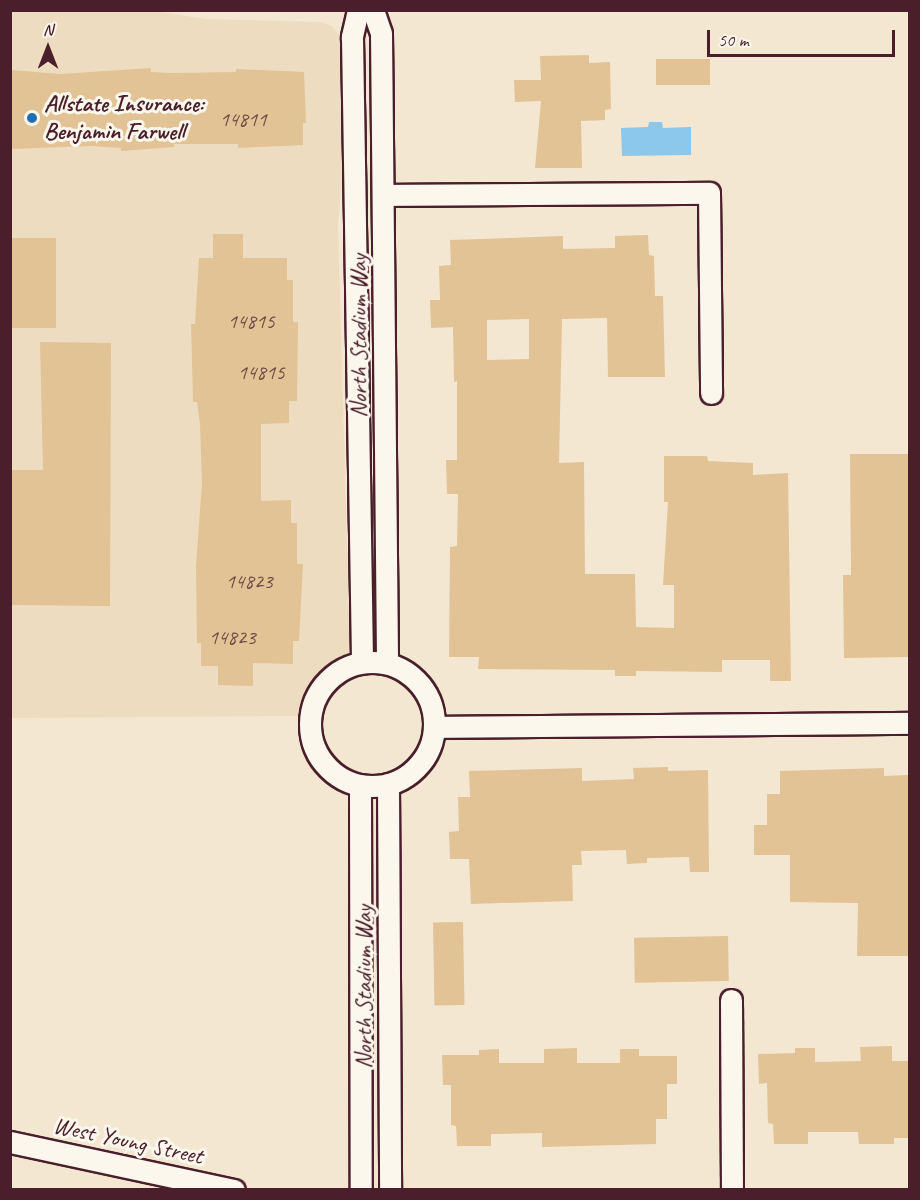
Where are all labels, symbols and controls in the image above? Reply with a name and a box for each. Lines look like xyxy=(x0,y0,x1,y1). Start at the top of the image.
north arrow xyxy=(18,18,78,78)
scale bar xyxy=(710,18,898,56)
text: N xyxy=(43,20,53,40)
text: 50 m xyxy=(718,29,749,51)
place label: Allstate Insurance: Benjamin Farwell xyxy=(44,90,202,146)
house number: 14811 xyxy=(219,106,267,132)
marker: Allstate Insurance: Benjamin Farwell xyxy=(25,111,39,125)
street label: North Stadium Way xyxy=(345,254,373,418)
house number: 14815 xyxy=(227,308,275,334)
house number: 14815 xyxy=(237,359,285,385)
house number: 14823 xyxy=(225,568,273,594)
house number: 14823 xyxy=(208,624,256,650)
street label: North Stadium Way xyxy=(350,905,378,1069)
street label: West Young Street xyxy=(50,1111,206,1171)

